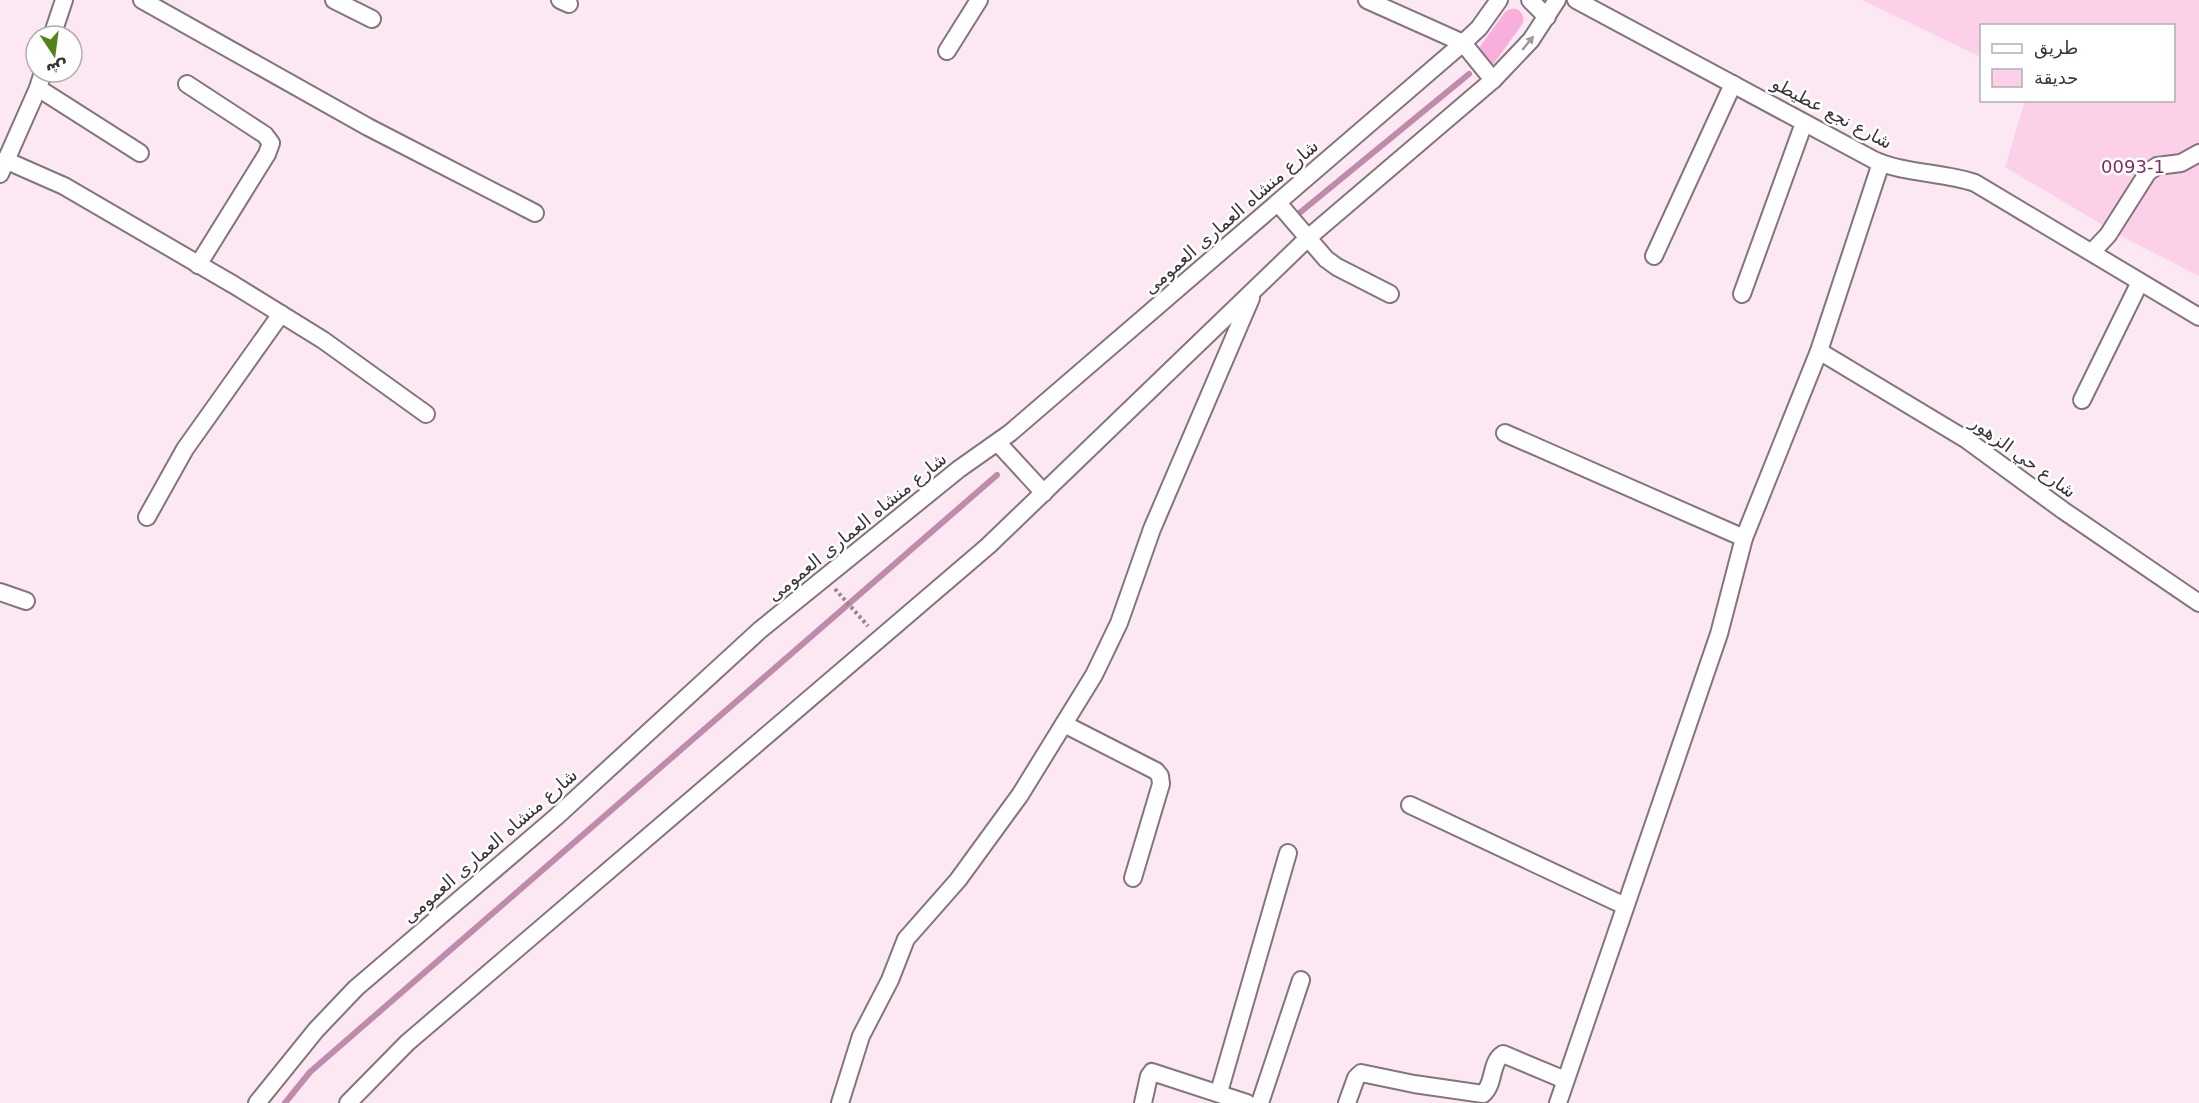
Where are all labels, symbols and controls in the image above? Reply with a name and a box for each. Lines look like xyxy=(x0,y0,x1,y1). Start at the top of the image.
north arrow xyxy=(24,24,84,84)
legend xyxy=(1980,24,2175,102)
one-way arrow xyxy=(1521,35,1533,50)
text: طريق xyxy=(2034,37,2078,59)
text: ش xyxy=(44,56,70,80)
text: حديقة xyxy=(2034,67,2078,88)
street label: شارع نجع عطيطو xyxy=(1767,72,1896,154)
street label: شارع منشاه العمارى العمومى xyxy=(1139,135,1323,299)
park label: 0093-1 xyxy=(2101,156,2165,177)
street label: شارع حي الزهور xyxy=(1965,411,2080,503)
street label: شارع منشاه العمارى العمومى xyxy=(763,448,951,606)
street label: شارع منشاه العمارى العمومى xyxy=(398,764,582,928)

